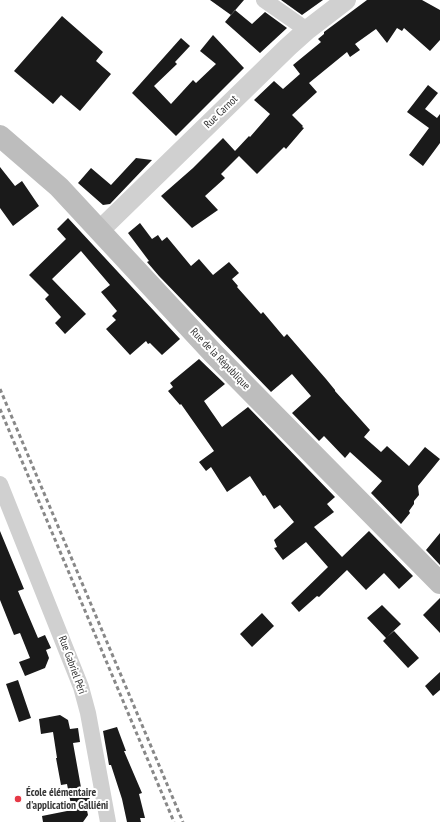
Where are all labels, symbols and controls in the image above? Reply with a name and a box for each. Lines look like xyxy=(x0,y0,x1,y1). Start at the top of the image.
street label: Rue Carnot xyxy=(201,93,241,131)
street label: Rue de la République xyxy=(187,325,253,393)
street label: Rue Gabriel Péri xyxy=(55,634,89,696)
place label: École élémentaire d'application Galliéni xyxy=(26,786,108,812)
marker: École élémentaire d'application Galliéni xyxy=(13,794,23,804)

